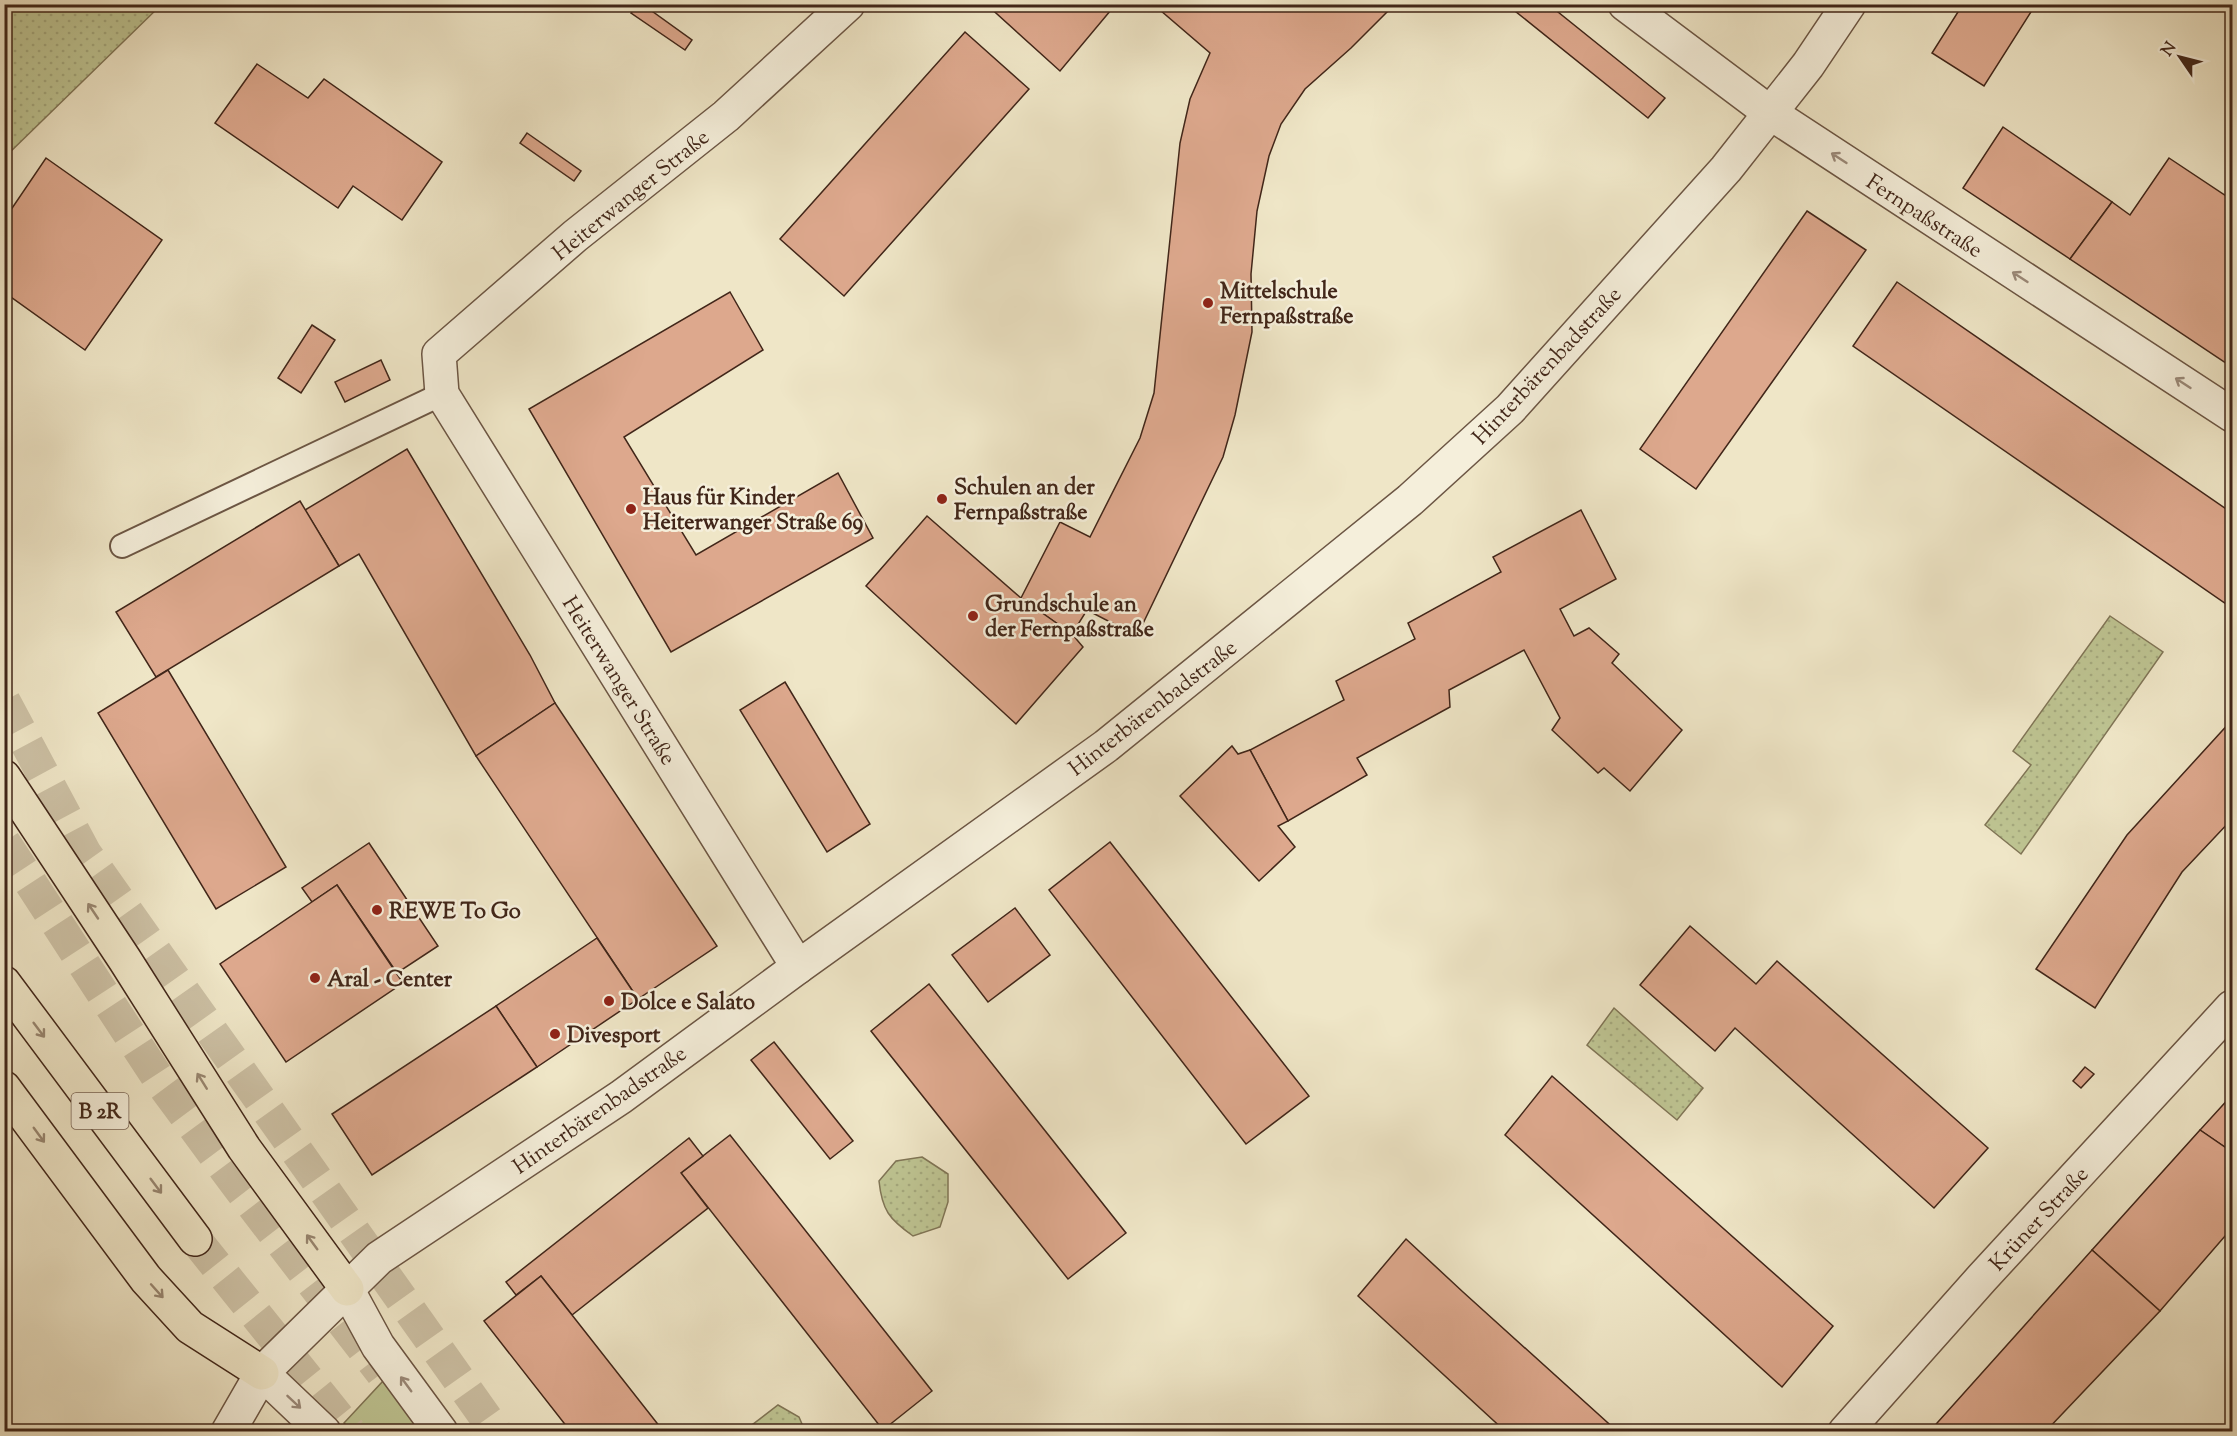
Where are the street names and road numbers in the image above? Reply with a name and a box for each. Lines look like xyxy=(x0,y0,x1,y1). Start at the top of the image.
street label: Heiterwanger Straße xyxy=(546,123,717,270)
street label: Fernpaßstraße xyxy=(1859,168,1988,267)
street label: Hinterbärenbadstraße xyxy=(1466,281,1630,453)
street label: Heiterwanger Straße xyxy=(553,591,682,772)
street label: Hinterbärenbadstraße xyxy=(1063,633,1245,785)
street label: Hinterbärenbadstraße xyxy=(507,1039,694,1184)
road number: B 2R xyxy=(72,1093,128,1129)
street label: Krüner Straße xyxy=(1983,1160,2097,1280)

